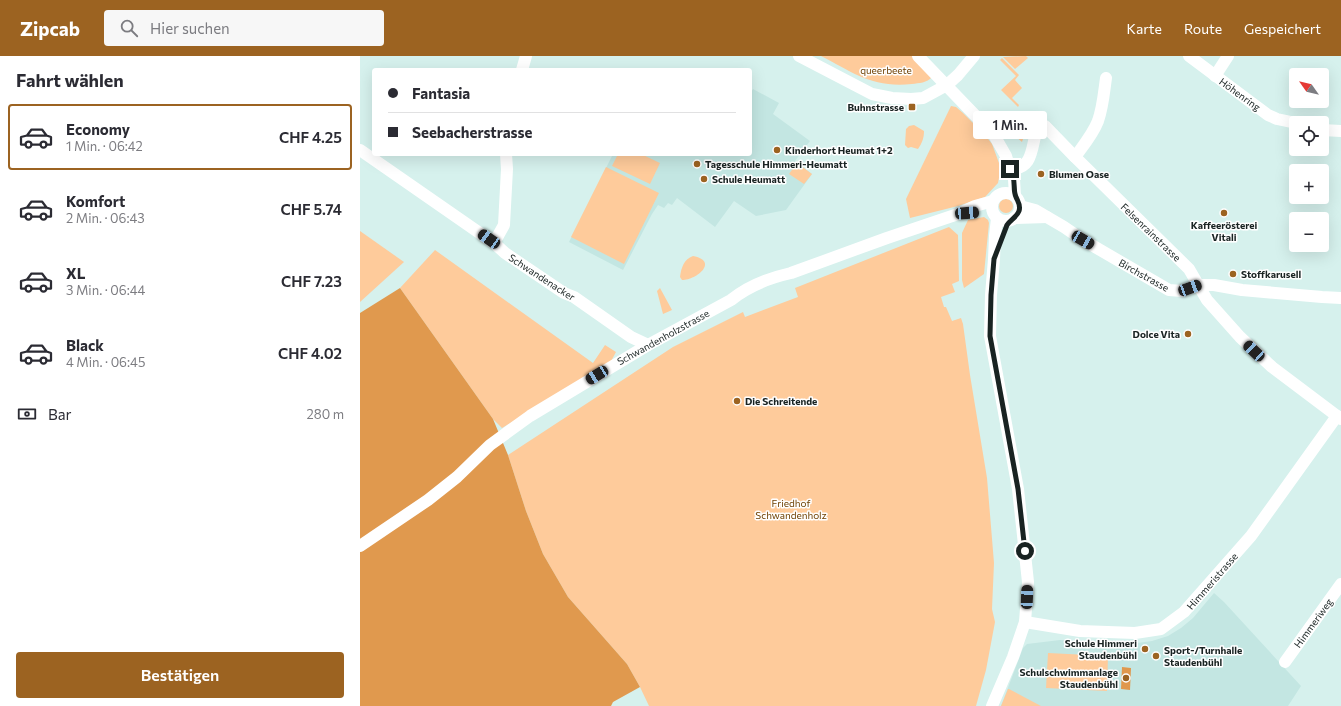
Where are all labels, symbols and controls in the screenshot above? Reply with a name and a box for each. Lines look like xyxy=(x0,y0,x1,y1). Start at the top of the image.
search box xyxy=(104,10,384,46)
text: Zipcab xyxy=(20,17,80,40)
icon: search xyxy=(118,17,140,39)
text: Hier suchen xyxy=(150,19,230,37)
text: Karte xyxy=(1127,20,1162,37)
text: Route xyxy=(1184,20,1222,37)
text: Gespeichert xyxy=(1244,20,1321,37)
park label: queerbeete xyxy=(860,64,912,76)
north arrow xyxy=(1289,68,1329,108)
map controls xyxy=(1289,68,1329,252)
text: Fahrt wählen xyxy=(16,69,124,91)
street label: Höhenring xyxy=(1217,75,1263,113)
text: Fantasia xyxy=(412,84,470,102)
place label: Buhnstrasse xyxy=(847,101,904,113)
marker: Buhnstrasse xyxy=(907,102,917,112)
callout: 1 Min. xyxy=(973,111,1047,139)
button: locate xyxy=(1289,116,1329,156)
text: 1 Min. xyxy=(992,117,1028,133)
icon: car xyxy=(18,119,54,155)
text: Economy xyxy=(66,120,130,138)
text: Seebacherstrasse xyxy=(412,123,532,141)
text: CHF 4.25 xyxy=(279,128,342,146)
text: 1 Min. · 06:42 xyxy=(66,138,143,154)
place label: Kinderhort Heumat 1+2 xyxy=(785,144,893,156)
marker: Kinderhort Heumat 1+2 xyxy=(772,145,782,155)
place label: Tagesschule Himmeri-Heumatt xyxy=(705,158,847,170)
marker: Tagesschule Himmeri-Heumatt xyxy=(692,159,702,169)
route end xyxy=(1001,160,1019,178)
button: + xyxy=(1289,164,1329,204)
place label: Blumen Oase xyxy=(1049,168,1109,180)
marker: Blumen Oase xyxy=(1036,169,1046,179)
place label: Schule Heumatt xyxy=(712,173,785,185)
marker: Schule Heumatt xyxy=(699,174,709,184)
icon: car xyxy=(18,191,54,227)
text: Komfort xyxy=(66,192,125,210)
text: CHF 5.74 xyxy=(280,200,342,218)
street label: Felsenrainstrasse xyxy=(1119,200,1183,264)
car xyxy=(955,206,979,220)
marker: Kaffeerösterei Vitali xyxy=(1219,208,1229,218)
text: 2 Min. · 06:43 xyxy=(66,210,145,226)
button: − xyxy=(1289,212,1329,252)
place label: Kaffeerösterei Vitali xyxy=(1191,219,1257,243)
car xyxy=(476,227,502,251)
car xyxy=(1070,229,1096,251)
street label: Schwandenacker xyxy=(507,251,577,303)
street label: Birchstrasse xyxy=(1117,256,1171,294)
icon: car xyxy=(18,263,54,299)
text: XL xyxy=(66,264,85,282)
place label: Stoffkarusell xyxy=(1241,268,1301,280)
marker: Stoffkarusell xyxy=(1228,269,1238,279)
text: CHF 7.23 xyxy=(281,272,342,290)
car xyxy=(1177,278,1203,298)
text: 3 Min. · 06:44 xyxy=(66,282,145,298)
street label: Schwandenholzstrasse xyxy=(615,307,711,367)
place label: Dolce Vita xyxy=(1133,328,1180,340)
marker: Dolce Vita xyxy=(1183,329,1193,339)
icon: car xyxy=(18,335,54,371)
text: Black xyxy=(66,336,104,354)
car xyxy=(1241,338,1267,364)
text: CHF 4.02 xyxy=(278,344,342,362)
text: 4 Min. · 06:45 xyxy=(66,354,145,370)
car xyxy=(584,364,610,386)
place label: Die Schreitende xyxy=(745,395,817,407)
marker: Die Schreitende xyxy=(732,396,742,406)
icon: cash xyxy=(16,403,38,425)
text: Bar xyxy=(48,405,72,423)
text: 280 m xyxy=(307,406,344,422)
park label: Friedhof Schwandenholz xyxy=(755,497,827,521)
route start xyxy=(1016,542,1034,560)
street label: Himmeristrasse xyxy=(1184,550,1240,612)
car xyxy=(1021,585,1033,609)
street label: Himmeriweg xyxy=(1291,596,1335,650)
place label: Schule Himmeri Staudenbühl xyxy=(1065,637,1137,661)
marker: Schule Himmeri Staudenbühl xyxy=(1140,644,1150,654)
place label: Sport-/Turnhalle Staudenbühl xyxy=(1164,644,1242,668)
marker: Sport-/Turnhalle Staudenbühl xyxy=(1151,651,1161,661)
button: Bestätigen xyxy=(16,652,344,698)
place label: Schulschwimmanlage Staudenbühl xyxy=(1020,666,1118,690)
marker: Schulschwimmanlage Staudenbühl xyxy=(1121,673,1131,683)

